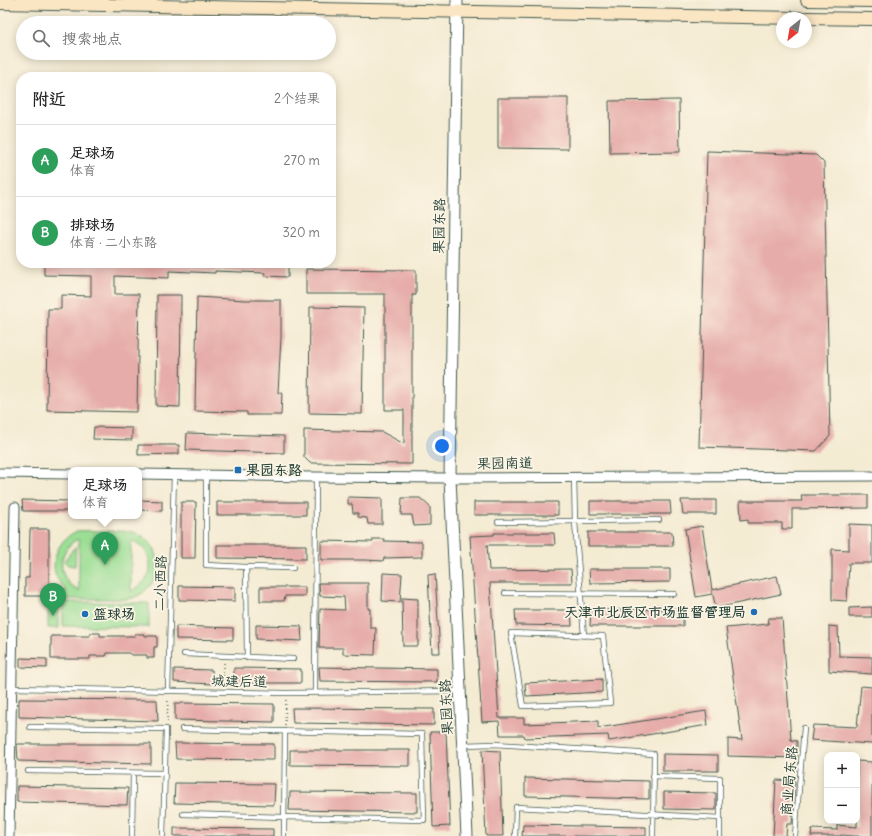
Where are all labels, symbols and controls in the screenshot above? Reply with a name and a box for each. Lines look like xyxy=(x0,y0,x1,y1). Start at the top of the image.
north arrow xyxy=(776,12,812,48)
search box xyxy=(16,16,336,60)
icon: search xyxy=(30,27,52,49)
text: 搜索地点 xyxy=(62,29,122,48)
text: 附近 xyxy=(32,88,66,110)
text: 2个结果 xyxy=(274,90,320,107)
text: 足球场 xyxy=(70,143,115,162)
text: A xyxy=(41,152,49,169)
text: 270 m xyxy=(283,152,320,169)
text: 体育 xyxy=(70,162,96,179)
street label: 果园东路 xyxy=(430,198,448,254)
text: 排球场 xyxy=(70,215,115,234)
text: B xyxy=(41,224,49,241)
text: 320 m xyxy=(282,224,320,241)
text: 体育 · 二小东路 xyxy=(70,234,157,251)
your location xyxy=(432,436,452,456)
street label: 果园南道 xyxy=(477,454,533,472)
place label: 果园东路 xyxy=(246,461,302,479)
marker: 果园东路 xyxy=(233,465,243,475)
popup xyxy=(68,467,142,519)
text: 足球场 xyxy=(82,475,128,494)
text: 体育 xyxy=(82,494,109,511)
pin: A xyxy=(92,532,118,565)
street label: 二小西路 xyxy=(150,555,170,611)
pin: B xyxy=(40,583,66,616)
place label: 天津市北辰区市场监督管理局 xyxy=(564,603,746,621)
place label: 篮球场 xyxy=(93,605,135,623)
marker: 天津市北辰区市场监督管理局 xyxy=(749,607,759,617)
marker: 篮球场 xyxy=(80,609,90,619)
street label: 城建后道 xyxy=(211,672,267,690)
street label: 果园东路 xyxy=(436,679,456,735)
street label: 商业局东路 xyxy=(777,745,801,817)
map controls xyxy=(824,752,860,824)
button: + xyxy=(824,752,860,788)
button: − xyxy=(824,788,860,824)

